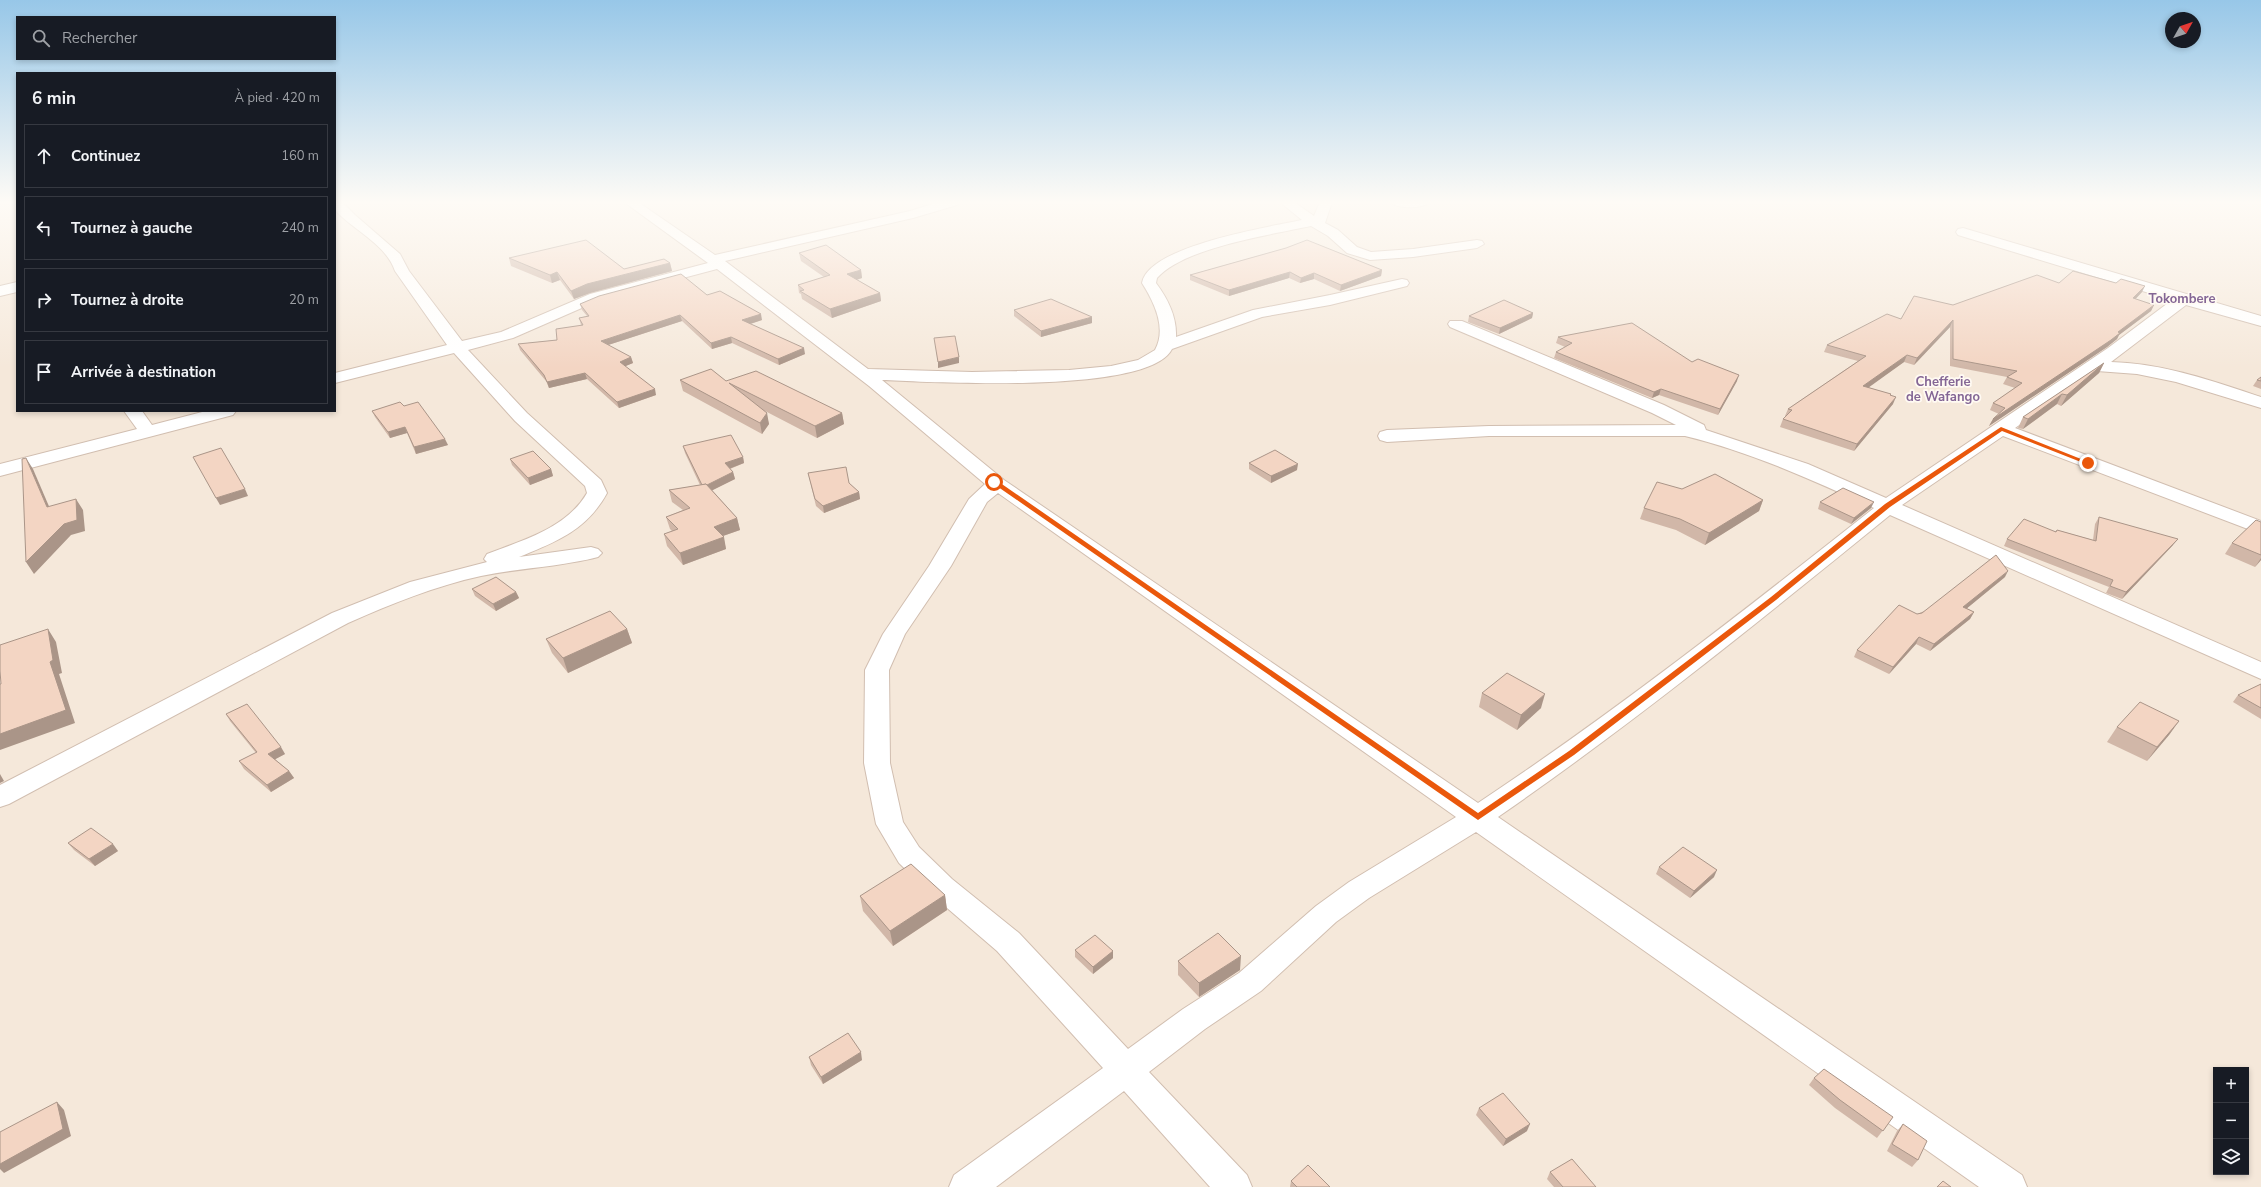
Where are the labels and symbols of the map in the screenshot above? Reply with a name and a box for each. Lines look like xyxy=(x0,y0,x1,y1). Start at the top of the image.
north arrow xyxy=(2165,12,2201,48)
district label: Tokombere xyxy=(2148,290,2216,308)
district label: Chefferie de Wafango xyxy=(1906,373,1980,406)
route end xyxy=(2079,454,2097,472)
route start xyxy=(985,473,1003,491)

